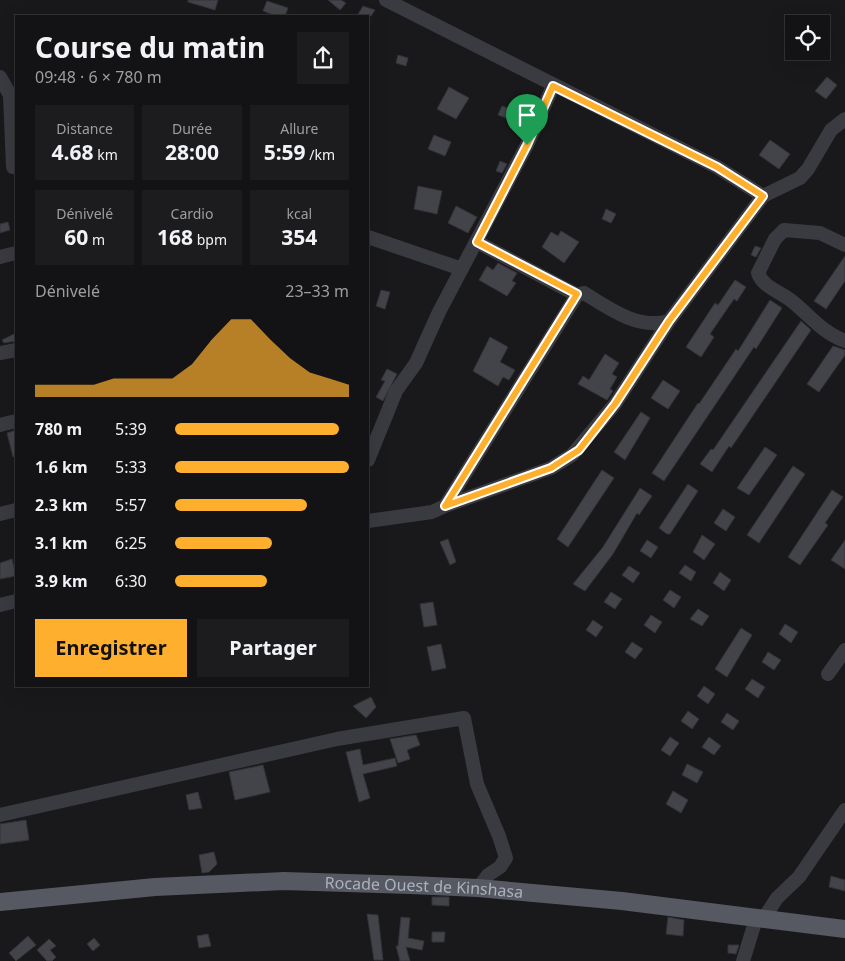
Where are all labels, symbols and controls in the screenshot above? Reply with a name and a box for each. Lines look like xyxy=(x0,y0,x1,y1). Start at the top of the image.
map controls xyxy=(785,15,830,60)
button: locate xyxy=(785,15,830,60)
text: Course du matin xyxy=(35,28,265,66)
button: share xyxy=(297,32,349,84)
text: 09:48 · 6 × 780 m xyxy=(35,66,162,88)
pin xyxy=(506,94,548,145)
icon: arrive xyxy=(513,101,541,129)
text: Distance xyxy=(56,119,113,138)
text: Durée xyxy=(172,119,212,138)
text: Allure xyxy=(280,119,318,138)
text: 4.68 xyxy=(52,138,94,166)
text: 28:00 xyxy=(165,138,219,166)
text: 5:59 xyxy=(264,138,306,166)
text: km xyxy=(94,145,118,164)
text: /km xyxy=(306,145,335,164)
text: Dénivelé xyxy=(56,204,113,223)
text: Cardio xyxy=(171,204,213,223)
text: kcal xyxy=(286,204,312,223)
text: 60 xyxy=(64,223,88,251)
text: 168 xyxy=(157,223,193,251)
text: 354 xyxy=(281,223,317,251)
text: m xyxy=(88,230,105,249)
text: bpm xyxy=(193,230,227,249)
text: Dénivelé xyxy=(35,280,100,302)
text: 23–33 m xyxy=(285,280,349,302)
text: 780 m xyxy=(35,418,82,440)
text: 5:39 xyxy=(115,418,147,440)
text: 1.6 km xyxy=(35,456,87,478)
text: 5:33 xyxy=(115,456,147,478)
text: 2.3 km xyxy=(35,494,87,516)
text: 5:57 xyxy=(115,494,147,516)
text: 3.1 km xyxy=(35,532,87,554)
text: 6:25 xyxy=(115,532,147,554)
text: 3.9 km xyxy=(35,570,87,592)
text: 6:30 xyxy=(115,570,147,592)
button: Enregistrer xyxy=(35,619,187,677)
button: Partager xyxy=(197,619,349,677)
street label: Rocade Ouest de Kinshasa xyxy=(324,871,524,903)

